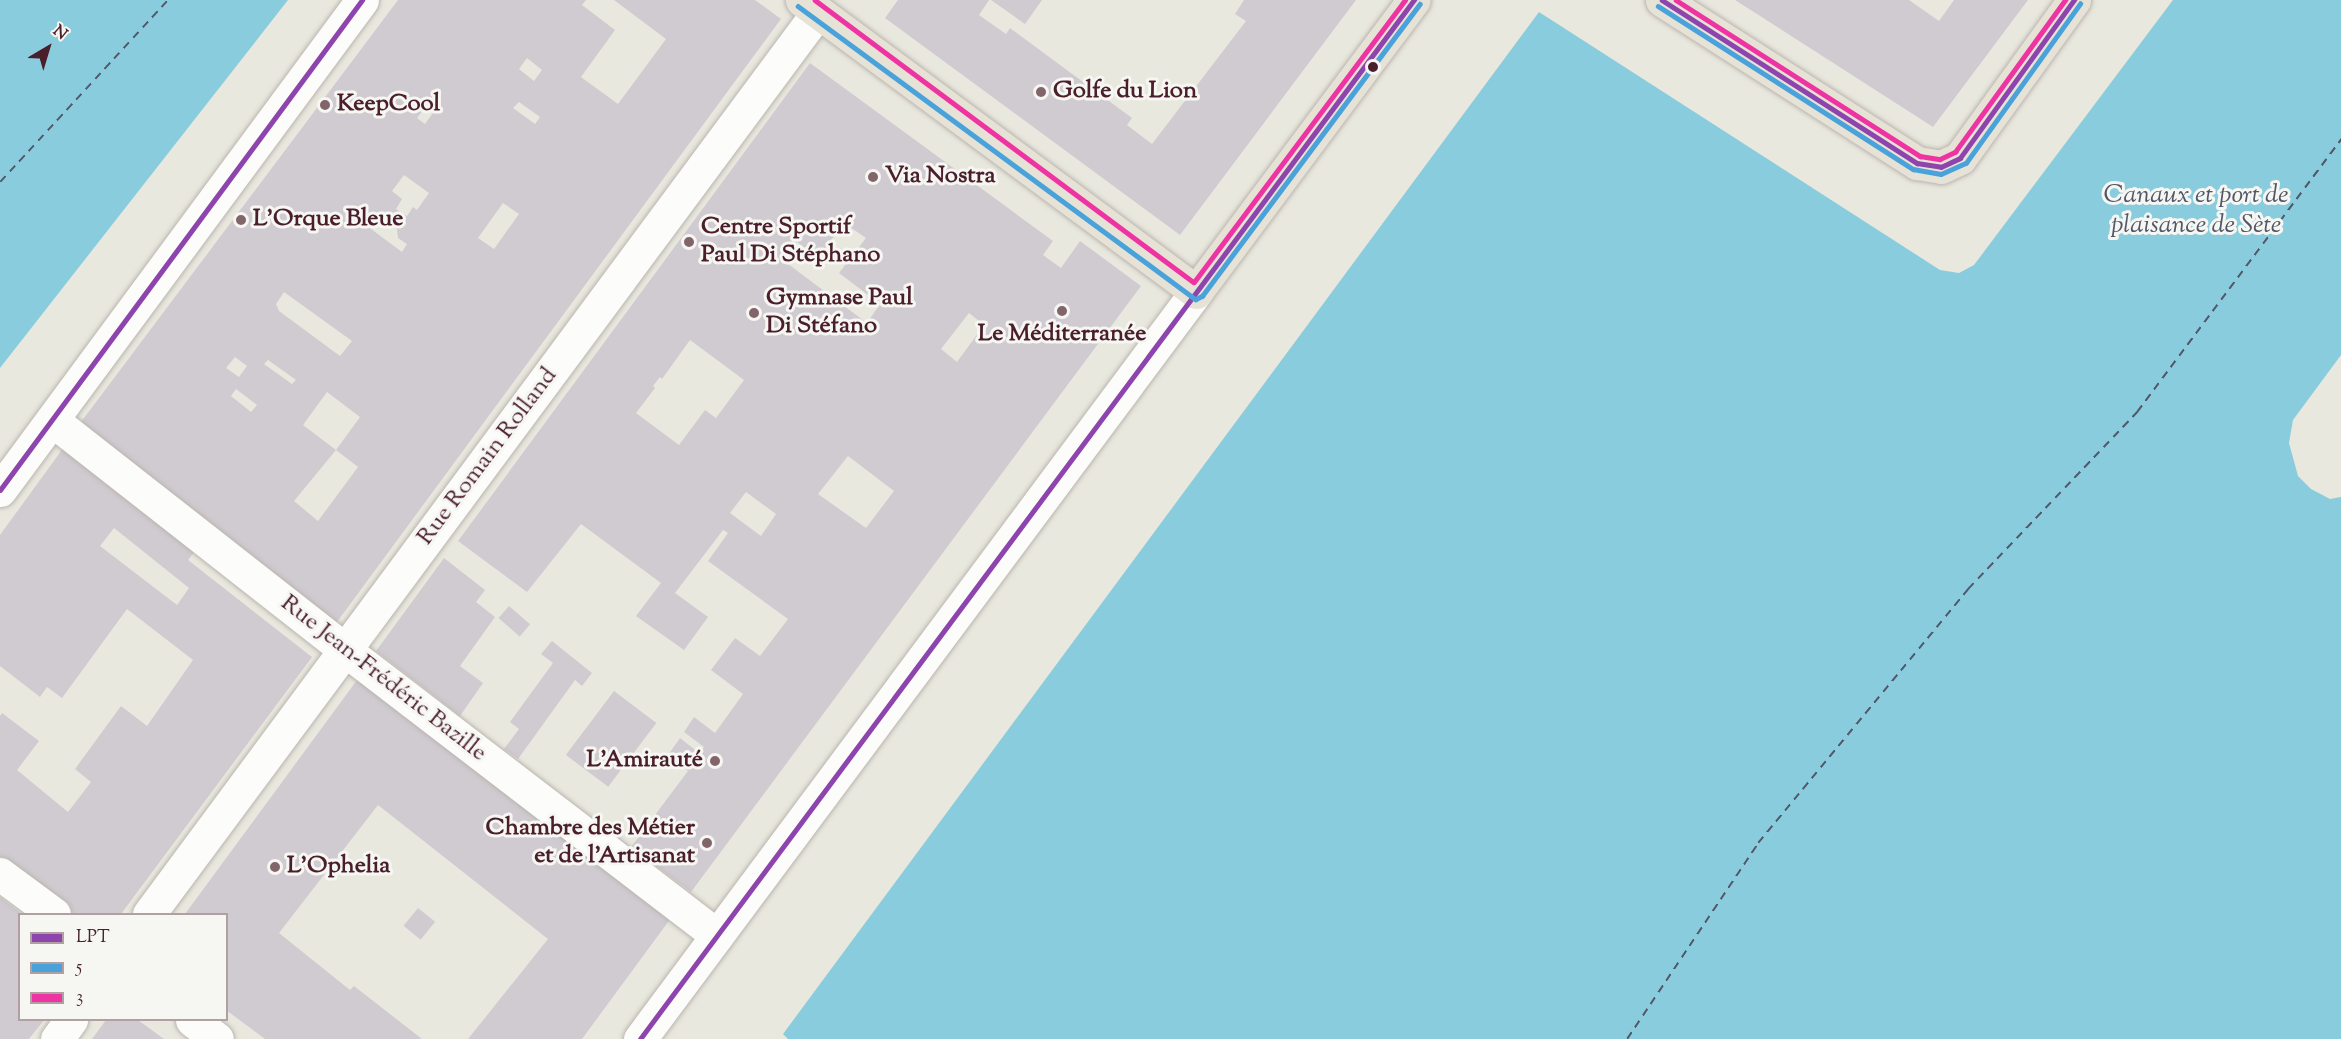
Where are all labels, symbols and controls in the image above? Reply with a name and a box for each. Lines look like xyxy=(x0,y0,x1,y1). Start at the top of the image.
north arrow xyxy=(18,18,78,78)
text: N xyxy=(47,20,72,46)
unlabelled marker xyxy=(1367,61,1379,73)
place label: Golfe du Lion xyxy=(1053,78,1197,106)
marker: Golfe du Lion xyxy=(1034,85,1048,99)
place label: KeepCool xyxy=(337,91,440,119)
marker: KeepCool xyxy=(318,98,332,112)
place label: Via Nostra xyxy=(885,163,996,191)
marker: Via Nostra xyxy=(866,170,880,184)
water label: Canaux et port de plaisance de Sète xyxy=(2104,180,2288,242)
place label: L'Orque Bleue xyxy=(253,206,404,234)
marker: L'Orque Bleue xyxy=(234,213,248,227)
place label: Centre Sportif Paul Di Stéphano xyxy=(701,214,880,270)
marker: Centre Sportif Paul Di Stéphano xyxy=(682,235,696,249)
place label: Gymnase Paul Di Stéfano xyxy=(766,285,913,341)
marker: Le Méditerranée xyxy=(1055,304,1069,318)
marker: Gymnase Paul Di Stéfano xyxy=(747,306,761,320)
place label: Le Méditerranée xyxy=(978,321,1146,349)
street label: Rue Romain Rolland xyxy=(412,363,564,551)
street label: Rue Jean-Frédéric Bazille xyxy=(274,590,492,768)
place label: L'Amirauté xyxy=(587,747,703,775)
marker: L'Amirauté xyxy=(708,754,722,768)
place label: Chambre des Métier et de l'Artisanat xyxy=(486,815,695,871)
marker: Chambre des Métier et de l'Artisanat xyxy=(700,836,714,850)
place label: L'Ophelia xyxy=(287,853,390,881)
marker: L'Ophelia xyxy=(268,860,282,874)
legend xyxy=(18,913,228,1021)
text: LPT xyxy=(76,925,110,951)
text: 5 xyxy=(76,955,82,981)
text: 3 xyxy=(76,985,83,1011)

